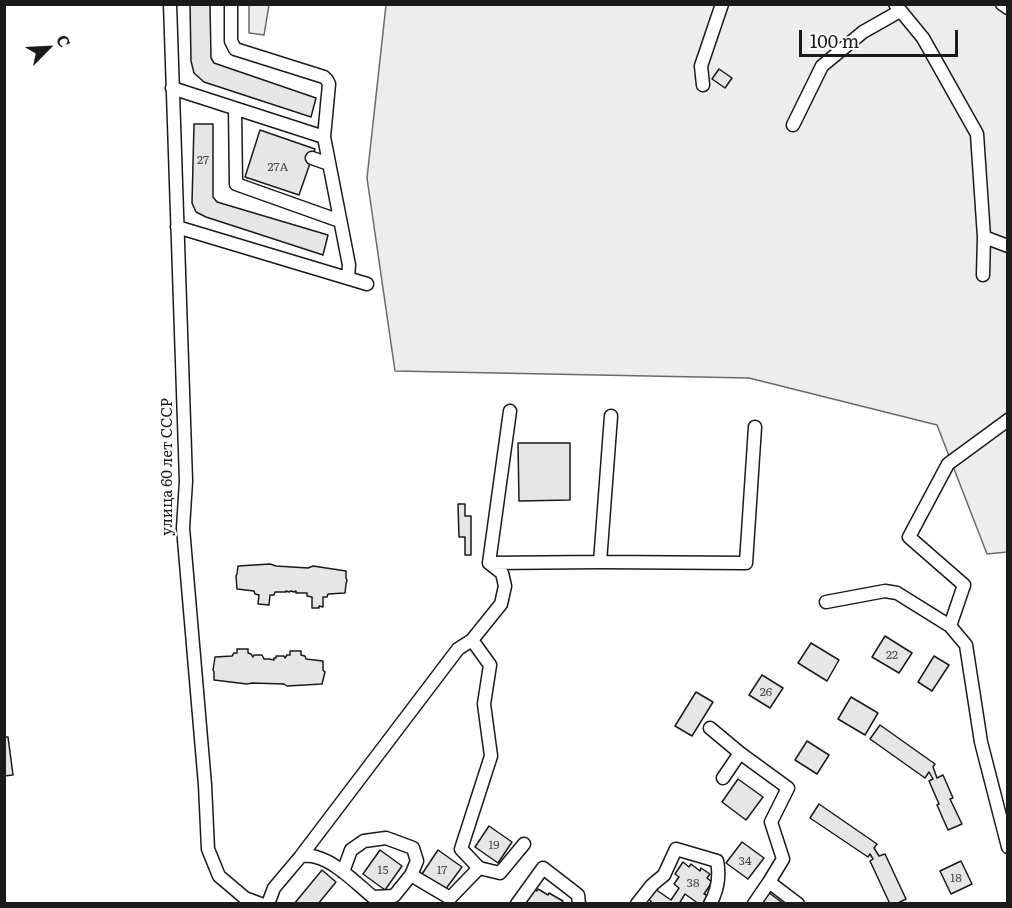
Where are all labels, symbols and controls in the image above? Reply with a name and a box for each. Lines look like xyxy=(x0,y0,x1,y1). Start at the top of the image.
north arrow xyxy=(18,18,78,78)
scale bar xyxy=(802,18,961,56)
text: 100 m xyxy=(810,27,859,54)
text: С xyxy=(51,31,78,51)
house number: 27 xyxy=(197,153,209,167)
house number: 27А xyxy=(268,160,288,174)
street label: улица 60 лет СССР xyxy=(159,398,177,536)
house number: 22 xyxy=(886,648,898,662)
house number: 26 xyxy=(760,685,772,699)
house number: 19 xyxy=(488,838,500,852)
house number: 34 xyxy=(738,854,752,868)
house number: 15 xyxy=(378,863,388,877)
house number: 17 xyxy=(437,863,447,877)
house number: 18 xyxy=(950,871,962,885)
house number: 38 xyxy=(686,876,700,890)

